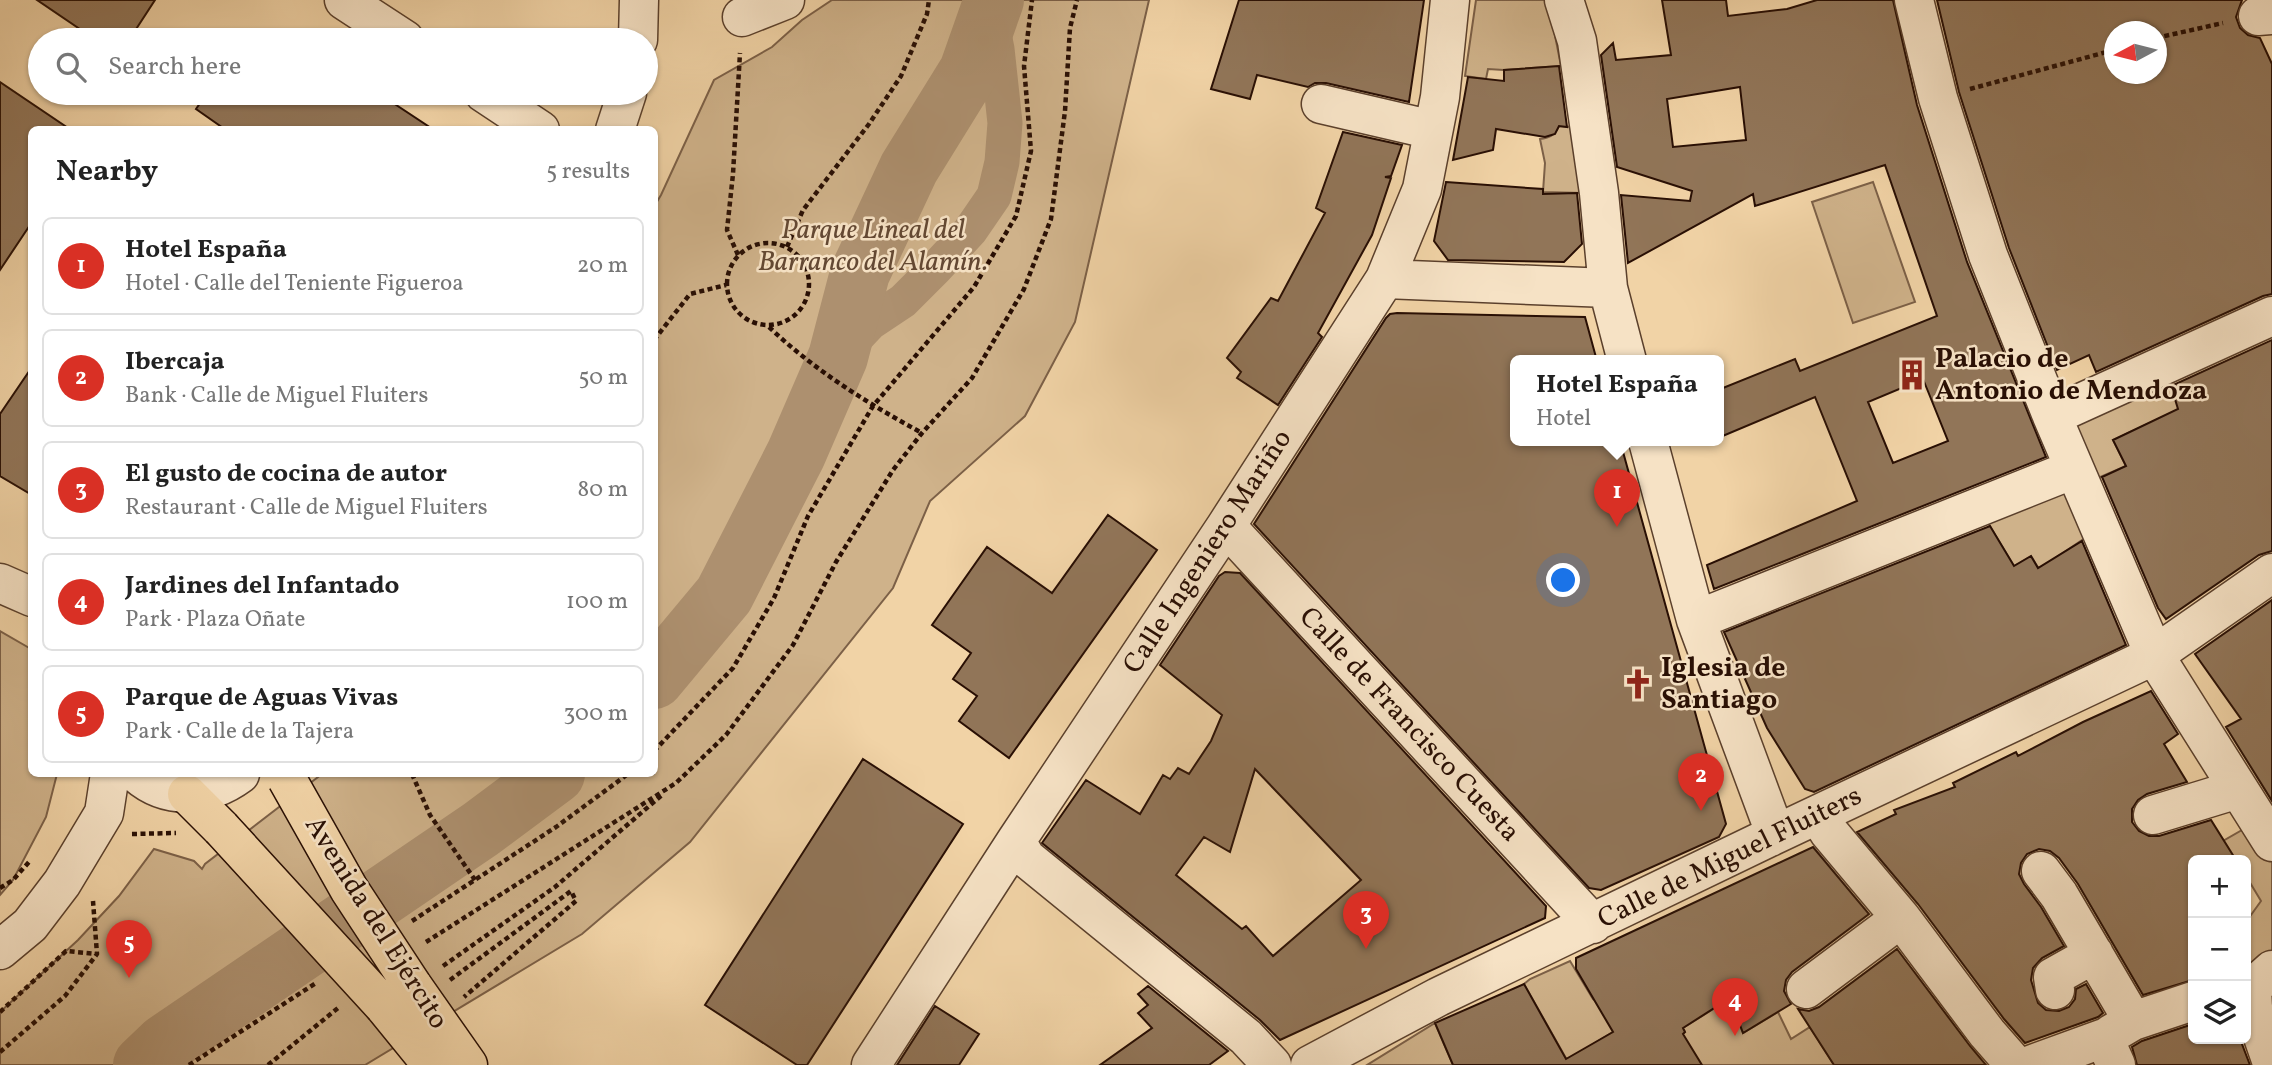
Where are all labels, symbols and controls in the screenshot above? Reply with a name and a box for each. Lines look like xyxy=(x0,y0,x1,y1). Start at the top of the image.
north arrow xyxy=(2104,21,2167,84)
search box xyxy=(28,28,658,105)
icon: search xyxy=(52,48,90,86)
text: Search here xyxy=(108,49,241,85)
text: Nearby xyxy=(56,151,158,193)
text: 5 results xyxy=(546,156,630,188)
park label: Parque Lineal del Barranco del Alamín. xyxy=(758,211,988,282)
text: Hotel España xyxy=(125,232,287,268)
text: 1 xyxy=(76,250,86,282)
text: 20 m xyxy=(577,250,628,282)
text: Hotel · Calle del Teniente Figueroa xyxy=(125,268,464,300)
place label: Palacio de Antonio de Mendoza xyxy=(1935,340,2207,411)
text: Ibercaja xyxy=(125,344,225,380)
popup xyxy=(1510,355,1724,446)
building icon: Palacio de Antonio de Mendoza xyxy=(1895,358,1929,392)
text: 2 xyxy=(75,362,87,394)
text: 50 m xyxy=(579,362,628,394)
text: Hotel España xyxy=(1536,367,1698,403)
text: Bank · Calle de Miguel Fluiters xyxy=(125,380,428,412)
text: Hotel xyxy=(1536,403,1591,435)
street label: Calle Ingeniero Mariño xyxy=(1114,422,1302,682)
text: El gusto de cocina de autor xyxy=(125,456,447,492)
pin: 1 xyxy=(1594,469,1640,527)
text: 3 xyxy=(75,474,87,506)
text: 80 m xyxy=(578,474,628,506)
text: Restaurant · Calle de Miguel Fluiters xyxy=(125,492,488,524)
your location xyxy=(1546,563,1580,597)
text: Jardines del Infantado xyxy=(125,568,399,604)
text: 4 xyxy=(74,586,88,618)
text: 100 m xyxy=(566,586,628,618)
street label: Calle de Francisco Cuesta xyxy=(1289,599,1529,851)
text: Park · Plaza Oñate xyxy=(125,604,305,636)
place label: Iglesia de Santiago xyxy=(1661,649,1786,720)
church icon: Iglesia de Santiago xyxy=(1621,667,1655,701)
text: Parque de Aguas Vivas xyxy=(125,680,398,716)
text: 5 xyxy=(75,698,87,730)
text: 300 m xyxy=(564,698,628,730)
text: Park · Calle de la Tajera xyxy=(125,716,354,748)
pin: 2 xyxy=(1678,753,1724,811)
street label: Calle de Miguel Fluiters xyxy=(1591,777,1869,939)
street label: Avenida del Ejército xyxy=(295,809,457,1037)
map controls xyxy=(2188,855,2251,1044)
button: + xyxy=(2188,855,2251,918)
pin: 3 xyxy=(1343,891,1389,949)
button: − xyxy=(2188,918,2251,981)
pin: 5 xyxy=(106,920,152,978)
pin: 4 xyxy=(1712,978,1758,1036)
button: layers xyxy=(2188,981,2251,1044)

